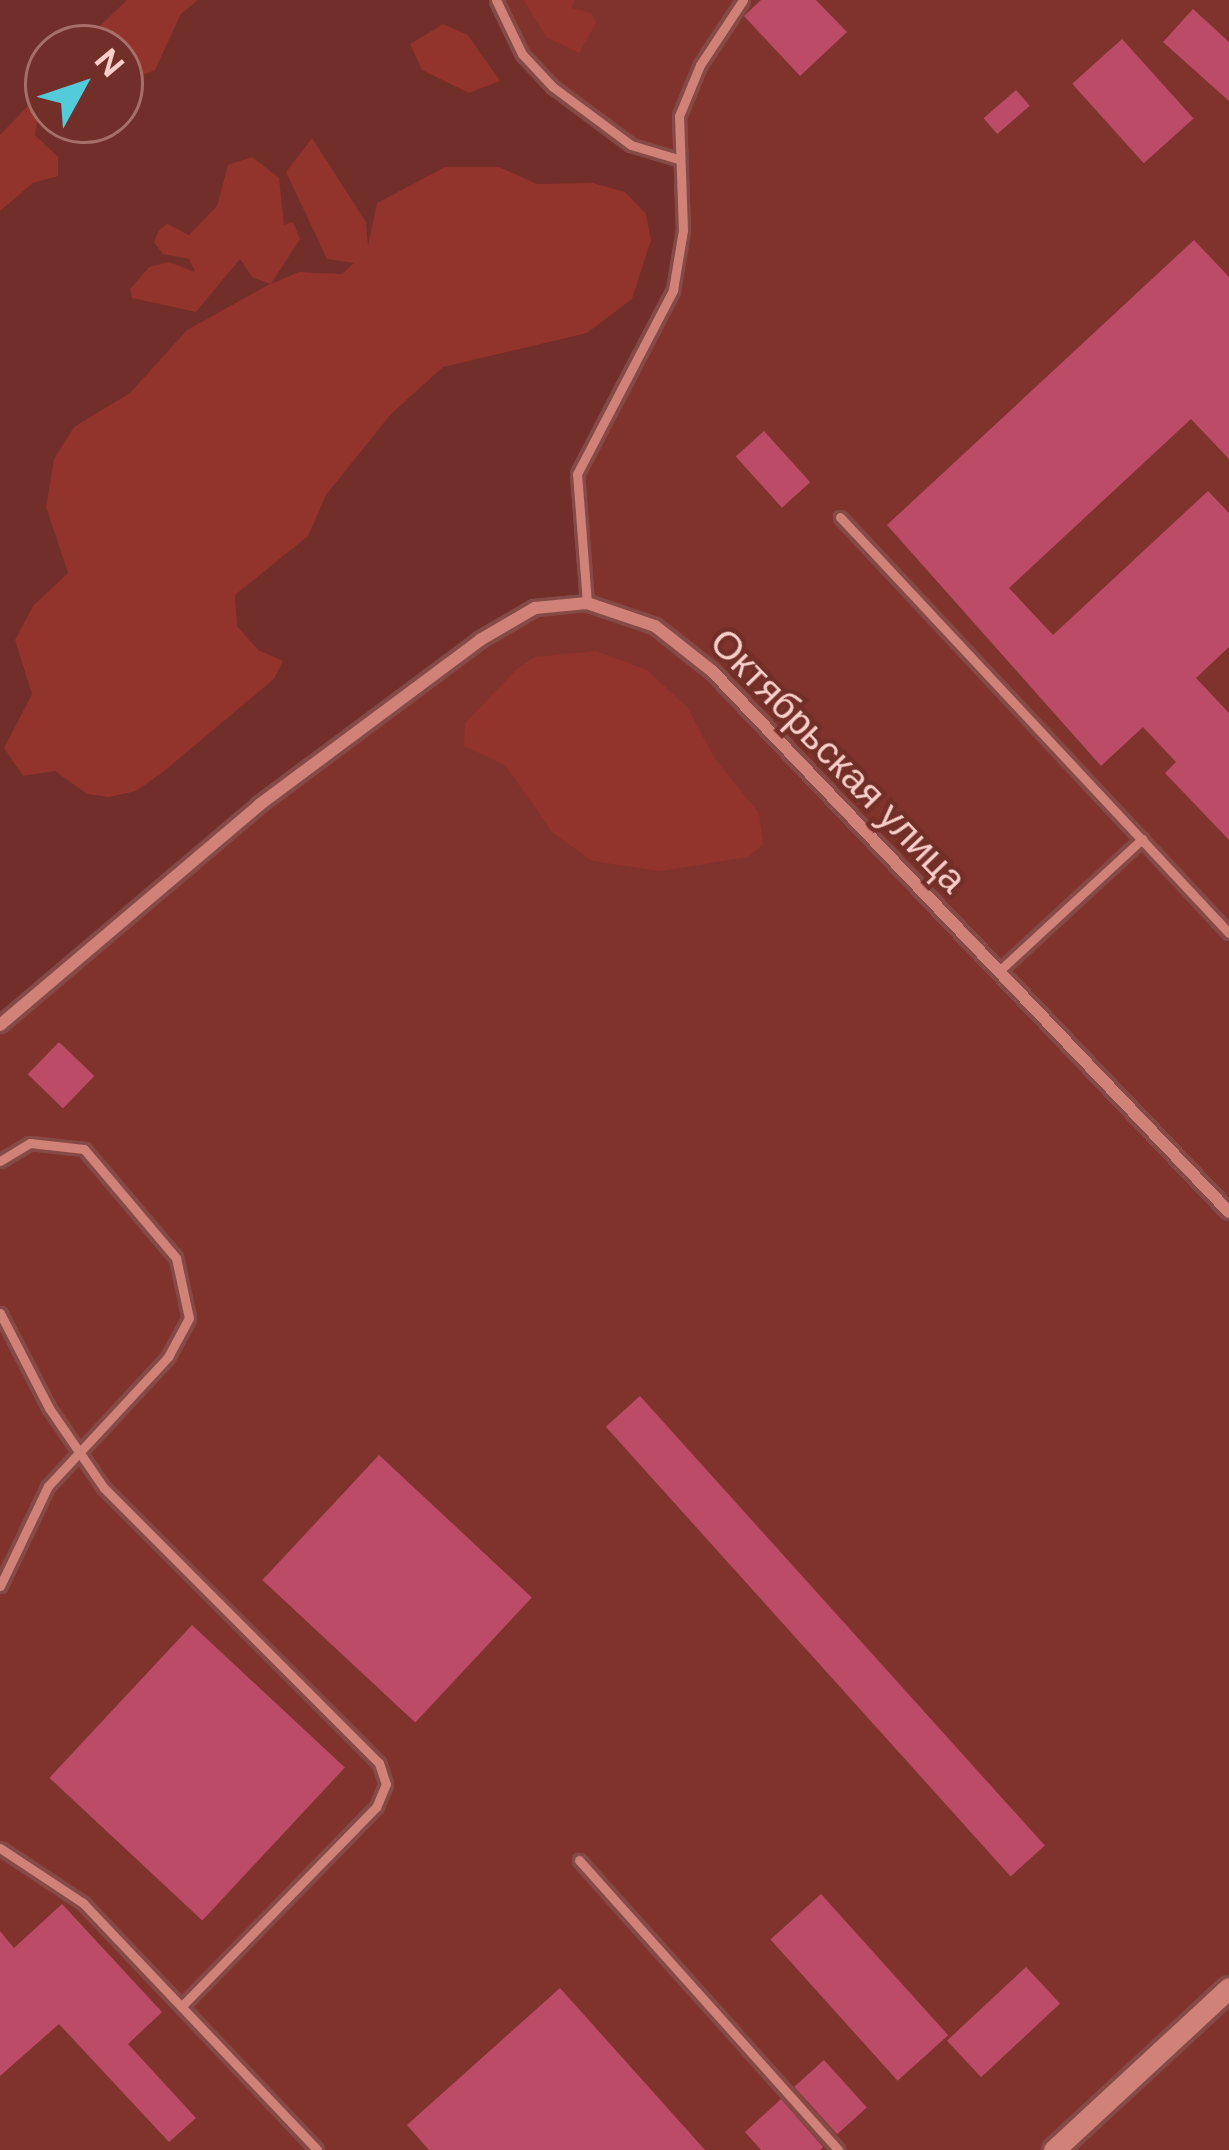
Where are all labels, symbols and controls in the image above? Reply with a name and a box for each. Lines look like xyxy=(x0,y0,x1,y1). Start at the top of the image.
north arrow xyxy=(24,24,144,144)
text: N xyxy=(85,39,134,86)
street label: Октябрьская улица xyxy=(700,619,976,903)

